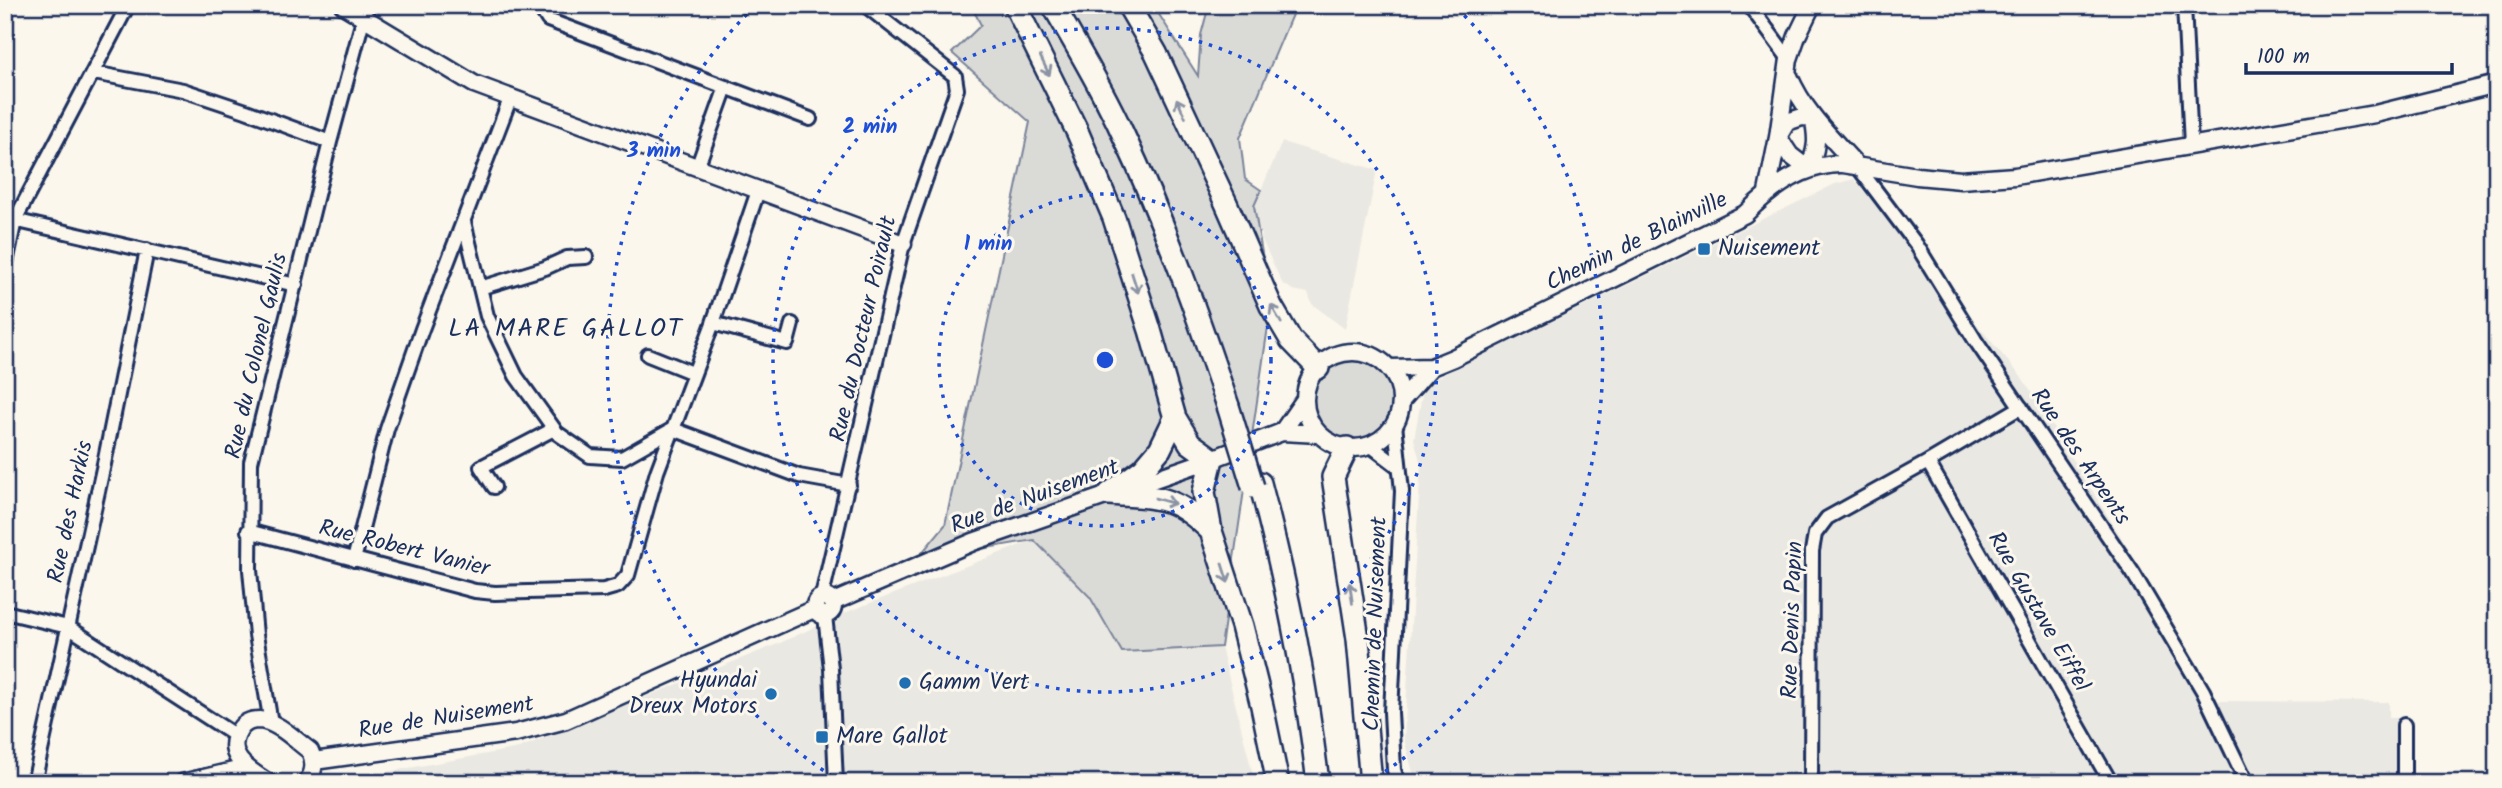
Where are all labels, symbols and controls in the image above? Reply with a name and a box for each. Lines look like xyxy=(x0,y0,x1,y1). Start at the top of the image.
scale bar xyxy=(2246,32,2453,76)
text: 100 m xyxy=(2257,41,2310,74)
one-way arrow xyxy=(1039,55,1053,76)
one-way arrow xyxy=(1174,98,1187,119)
text: 2 min xyxy=(843,111,897,144)
text: 3 min xyxy=(626,135,681,168)
street label: Chemin de Blainville xyxy=(1540,182,1734,302)
street label: Rue du Docteur Poirault xyxy=(820,211,908,446)
text: 1 min xyxy=(964,228,1012,261)
place label: Nuisement xyxy=(1718,231,1821,267)
marker: Nuisement xyxy=(1696,241,1712,257)
street label: Rue du Colonel Gaulis xyxy=(216,249,298,463)
one-way arrow xyxy=(1130,272,1142,294)
one-way arrow xyxy=(1269,305,1283,325)
district label: LA MARE GALLOT xyxy=(448,308,684,350)
centre of rings xyxy=(1093,348,1117,372)
street label: Rue des Arpents xyxy=(2021,381,2139,533)
street label: Rue des Harkis xyxy=(38,437,104,587)
street label: Rue de Nuisement xyxy=(946,449,1125,544)
one-way arrow xyxy=(1153,495,1175,508)
street label: Rue Robert Vanier xyxy=(315,510,494,588)
street label: Chemin de Nuisement xyxy=(1354,515,1398,732)
street label: Rue Gustave Eiffel xyxy=(1977,525,2099,699)
street label: Rue Denis Papin xyxy=(1772,540,1814,700)
one-way arrow xyxy=(1219,562,1232,584)
one-way arrow xyxy=(1344,582,1357,605)
place label: Hyundai Dreux Motors xyxy=(629,663,759,725)
place label: Gamm Vert xyxy=(919,665,1030,701)
marker: Gamm Vert xyxy=(897,675,913,691)
street label: Rue de Nuisement xyxy=(356,686,537,750)
marker: Hyundai Dreux Motors xyxy=(763,686,779,702)
place label: Mare Gallot xyxy=(836,719,949,755)
marker: Mare Gallot xyxy=(814,729,830,745)

